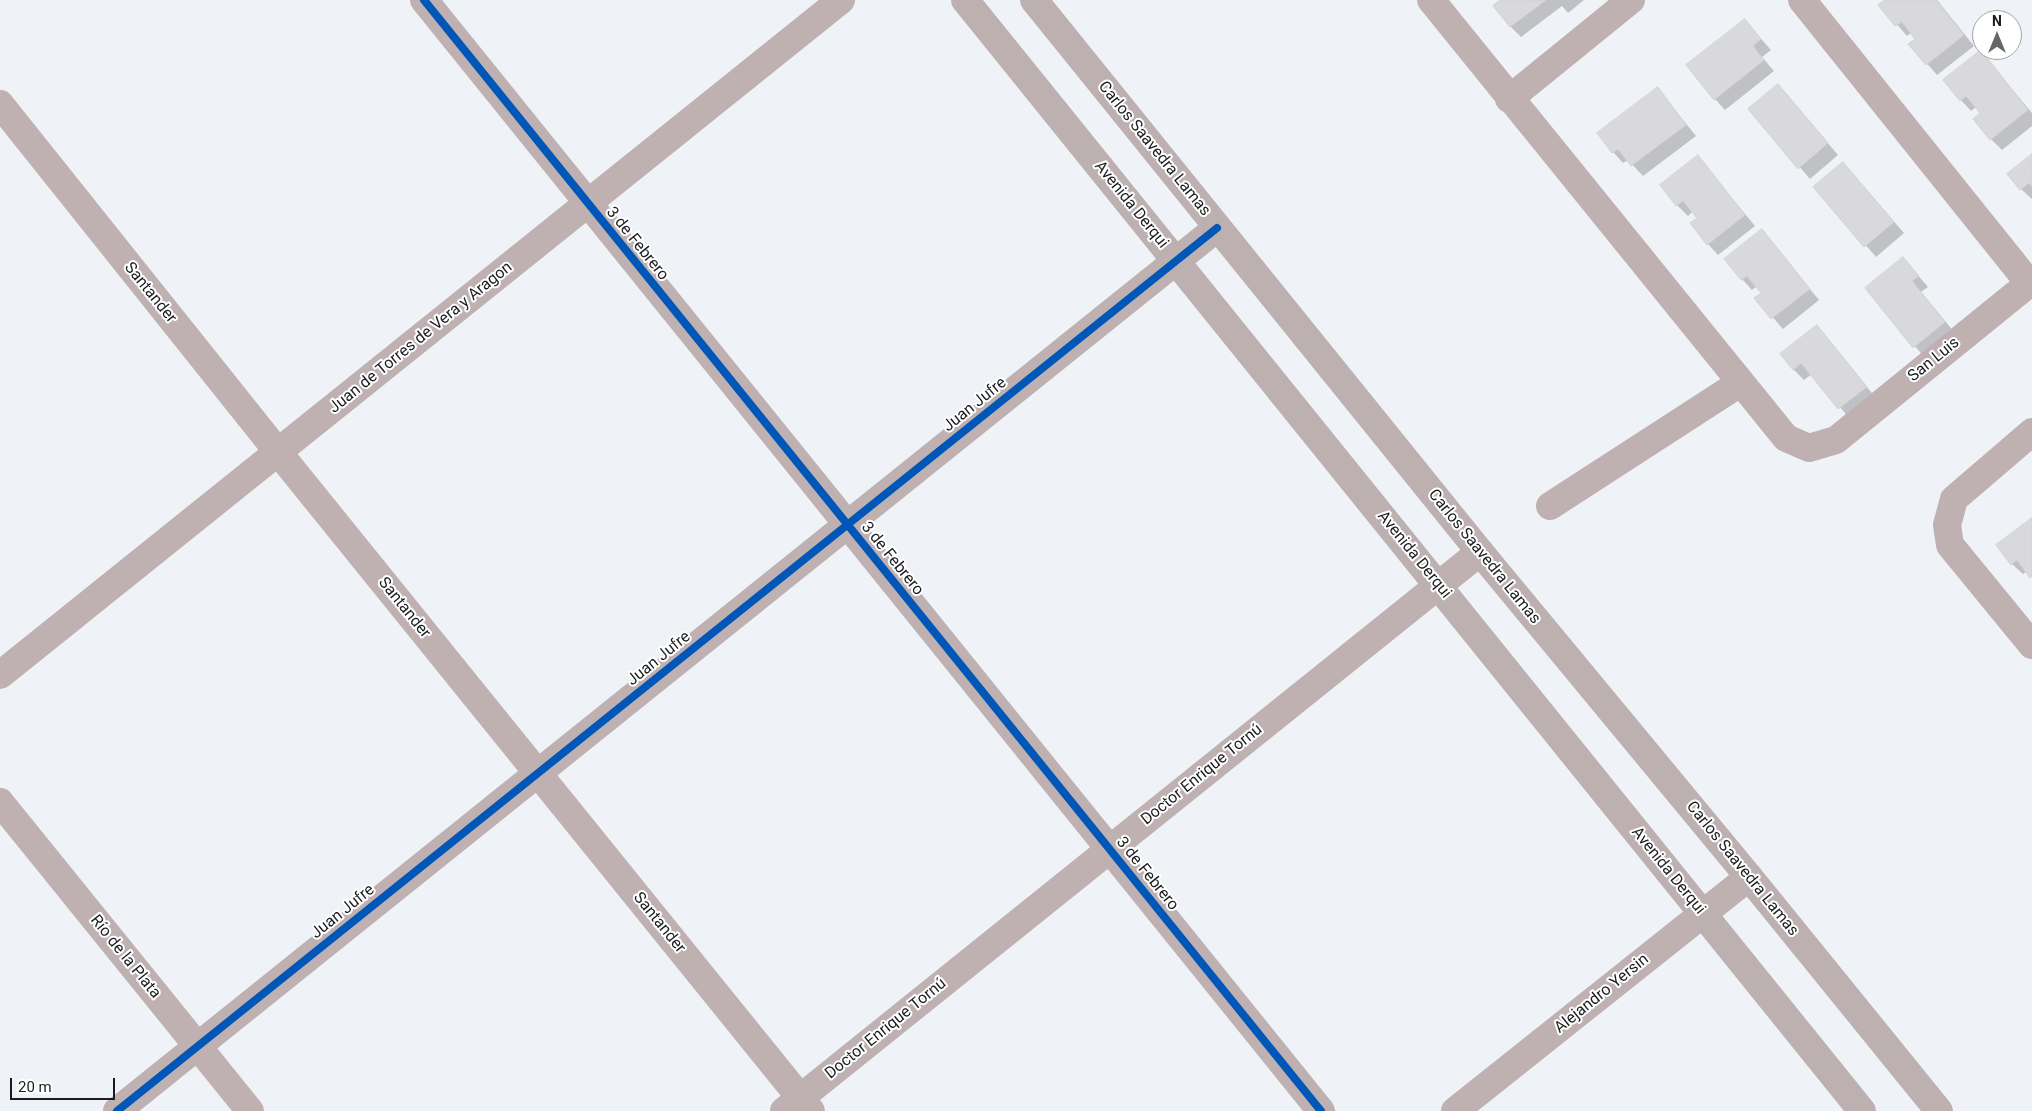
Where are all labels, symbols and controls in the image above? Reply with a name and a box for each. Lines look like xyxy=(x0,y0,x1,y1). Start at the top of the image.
north arrow xyxy=(1972,10,2022,60)
text: N xyxy=(1992,13,2002,29)
street label: Carlos Saavedra Lamas xyxy=(1094,78,1214,220)
street label: Avenida Derqui xyxy=(1090,158,1172,252)
street label: 3 de Febrero xyxy=(602,203,672,285)
street label: Juan de Torres de Vera y Aragon xyxy=(325,258,517,418)
street label: Santander xyxy=(120,259,180,327)
street label: San Luis xyxy=(1905,334,1963,386)
street label: Juan Jufre xyxy=(939,374,1011,436)
street label: Carlos Saavedra Lamas xyxy=(1424,486,1544,628)
street label: Avenida Derqui xyxy=(1373,508,1455,602)
street label: 3 de Febrero xyxy=(857,518,927,600)
street label: Santander xyxy=(374,574,434,642)
street label: Juan Jufre xyxy=(623,628,695,690)
street label: Doctor Enrique Tornú xyxy=(1138,720,1266,830)
street label: Carlos Saavedra Lamas xyxy=(1682,798,1802,940)
street label: Avenida Derqui xyxy=(1627,824,1709,918)
street label: 3 de Febrero xyxy=(1112,833,1182,915)
street label: Juan Jufre xyxy=(307,881,379,943)
street label: Santander xyxy=(629,889,689,957)
street label: Río de la Plata xyxy=(86,911,164,1003)
street label: Alejandro Yersin xyxy=(1551,950,1653,1038)
street label: Doctor Enrique Tornú xyxy=(822,974,950,1084)
scale bar xyxy=(12,1068,118,1100)
text: 20 m xyxy=(18,1078,52,1096)

